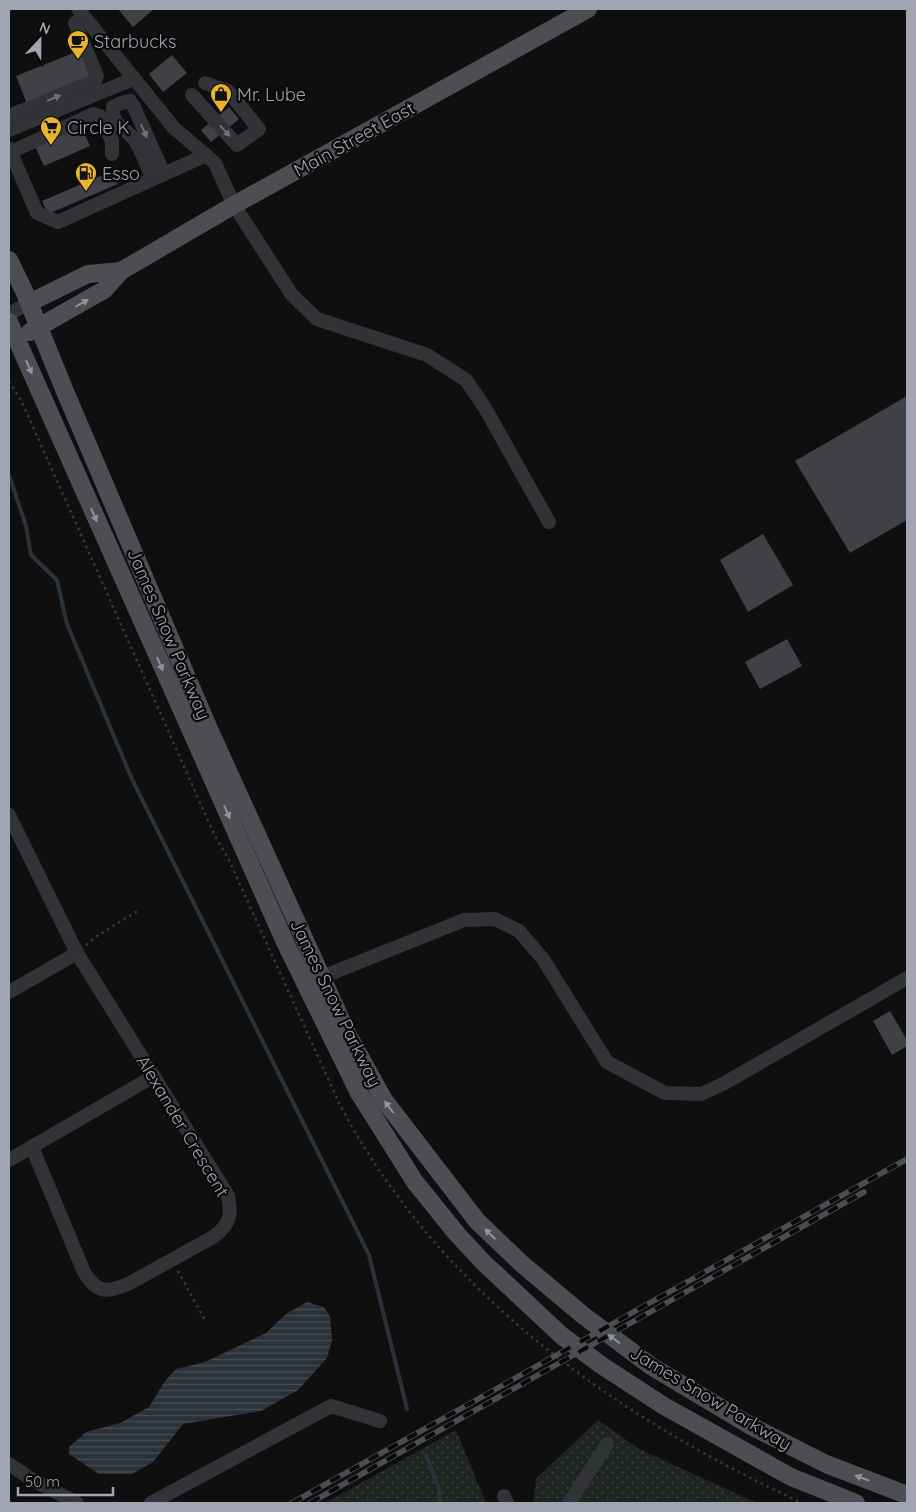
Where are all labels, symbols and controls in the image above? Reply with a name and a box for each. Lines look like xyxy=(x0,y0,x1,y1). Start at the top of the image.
north arrow xyxy=(15,15,65,65)
text: N xyxy=(37,18,53,38)
cafe icon: Starbucks xyxy=(66,29,90,60)
place label: Starbucks xyxy=(94,30,177,53)
shop icon: Mr. Lube xyxy=(209,82,233,113)
place label: Mr. Lube xyxy=(237,83,306,106)
one-way arrow xyxy=(47,94,61,102)
street label: Main Street East xyxy=(289,96,419,182)
supermarket icon: Circle K xyxy=(39,115,63,146)
place label: Circle K xyxy=(67,116,130,139)
one-way arrow xyxy=(141,124,149,138)
one-way arrow xyxy=(219,124,231,136)
fuel station icon: Esso xyxy=(74,161,98,192)
place label: Esso xyxy=(102,162,140,185)
one-way arrow xyxy=(75,299,88,308)
one-way arrow xyxy=(25,360,33,374)
one-way arrow xyxy=(91,508,99,522)
street label: James Snow Parkway xyxy=(122,545,216,723)
one-way arrow xyxy=(156,657,164,671)
one-way arrow xyxy=(223,805,231,819)
street label: James Snow Parkway xyxy=(285,915,387,1091)
street label: Alexander Crescent xyxy=(132,1051,234,1201)
one-way arrow xyxy=(384,1100,394,1114)
one-way arrow xyxy=(485,1228,497,1240)
one-way arrow xyxy=(608,1333,621,1344)
street label: James Snow Parkway xyxy=(626,1341,796,1455)
scale bar xyxy=(18,1464,112,1496)
text: 50 m xyxy=(25,1472,60,1491)
one-way arrow xyxy=(854,1474,869,1481)

